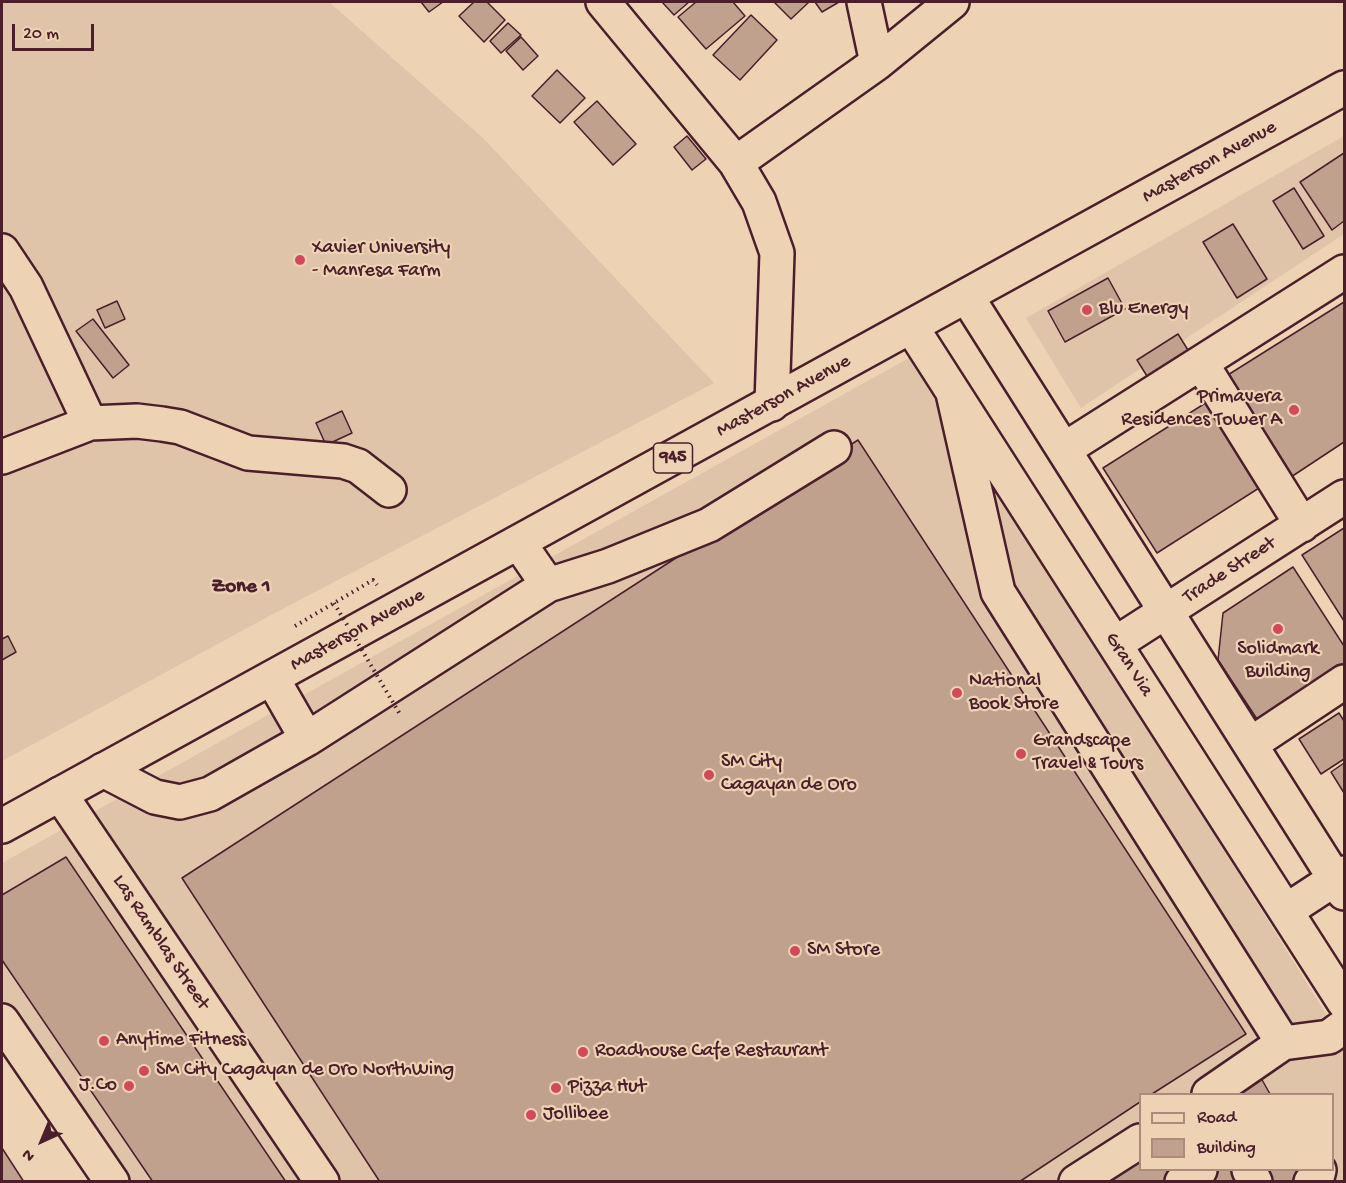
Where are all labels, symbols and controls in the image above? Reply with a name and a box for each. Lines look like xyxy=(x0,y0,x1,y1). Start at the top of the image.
scale bar xyxy=(15,12,98,50)
text: 20 m xyxy=(23,24,59,45)
street label: Masterson Avenue xyxy=(1139,116,1281,210)
place label: Xavier University - Manresa Farm xyxy=(312,237,450,284)
marker: Xavier University - Manresa Farm xyxy=(293,253,307,267)
place label: Blu Energy xyxy=(1099,298,1188,322)
marker: Blu Energy xyxy=(1080,303,1094,317)
street label: Masterson Avenue xyxy=(713,350,855,444)
place label: Primavera Residences Tower A xyxy=(1121,386,1282,433)
marker: Primavera Residences Tower A xyxy=(1287,403,1301,417)
road number: 945 xyxy=(654,443,692,473)
street label: Trade Street xyxy=(1179,532,1281,610)
district label: Zone 1 xyxy=(212,575,270,601)
street label: Masterson Avenue xyxy=(287,584,429,678)
marker: Solidmark Building xyxy=(1271,622,1285,636)
street label: Gran Via xyxy=(1098,628,1158,702)
place label: Solidmark Building xyxy=(1237,638,1319,685)
place label: National Book Store xyxy=(969,670,1059,717)
marker: National Book Store xyxy=(950,686,964,700)
place label: Grandscape Travel & Tours xyxy=(1033,730,1143,777)
marker: Grandscape Travel & Tours xyxy=(1014,747,1028,761)
place label: SM City Cagayan de Oro xyxy=(721,751,857,798)
marker: SM City Cagayan de Oro xyxy=(702,768,716,782)
street label: Las Ramblas Street xyxy=(106,871,214,1015)
place label: SM Store xyxy=(807,939,880,963)
marker: SM Store xyxy=(788,944,802,958)
place label: Anytime Fitness xyxy=(116,1029,246,1053)
marker: Anytime Fitness xyxy=(97,1034,111,1048)
place label: Roadhouse Cafe Restaurant xyxy=(595,1040,827,1064)
marker: Roadhouse Cafe Restaurant xyxy=(576,1045,590,1059)
place label: SM City Cagayan de Oro NorthWing xyxy=(156,1059,454,1083)
marker: SM City Cagayan de Oro NorthWing xyxy=(137,1064,151,1078)
place label: J.Co xyxy=(79,1074,117,1098)
place label: Pizza Hut xyxy=(568,1076,646,1100)
marker: J.Co xyxy=(122,1079,136,1093)
marker: Pizza Hut xyxy=(549,1081,563,1095)
legend xyxy=(1139,1093,1334,1171)
place label: Jollibee xyxy=(543,1103,608,1127)
marker: Jollibee xyxy=(524,1108,538,1122)
text: Road xyxy=(1197,1108,1236,1129)
north arrow xyxy=(12,1111,72,1171)
text: Building xyxy=(1197,1138,1256,1159)
text: N xyxy=(19,1144,40,1165)

